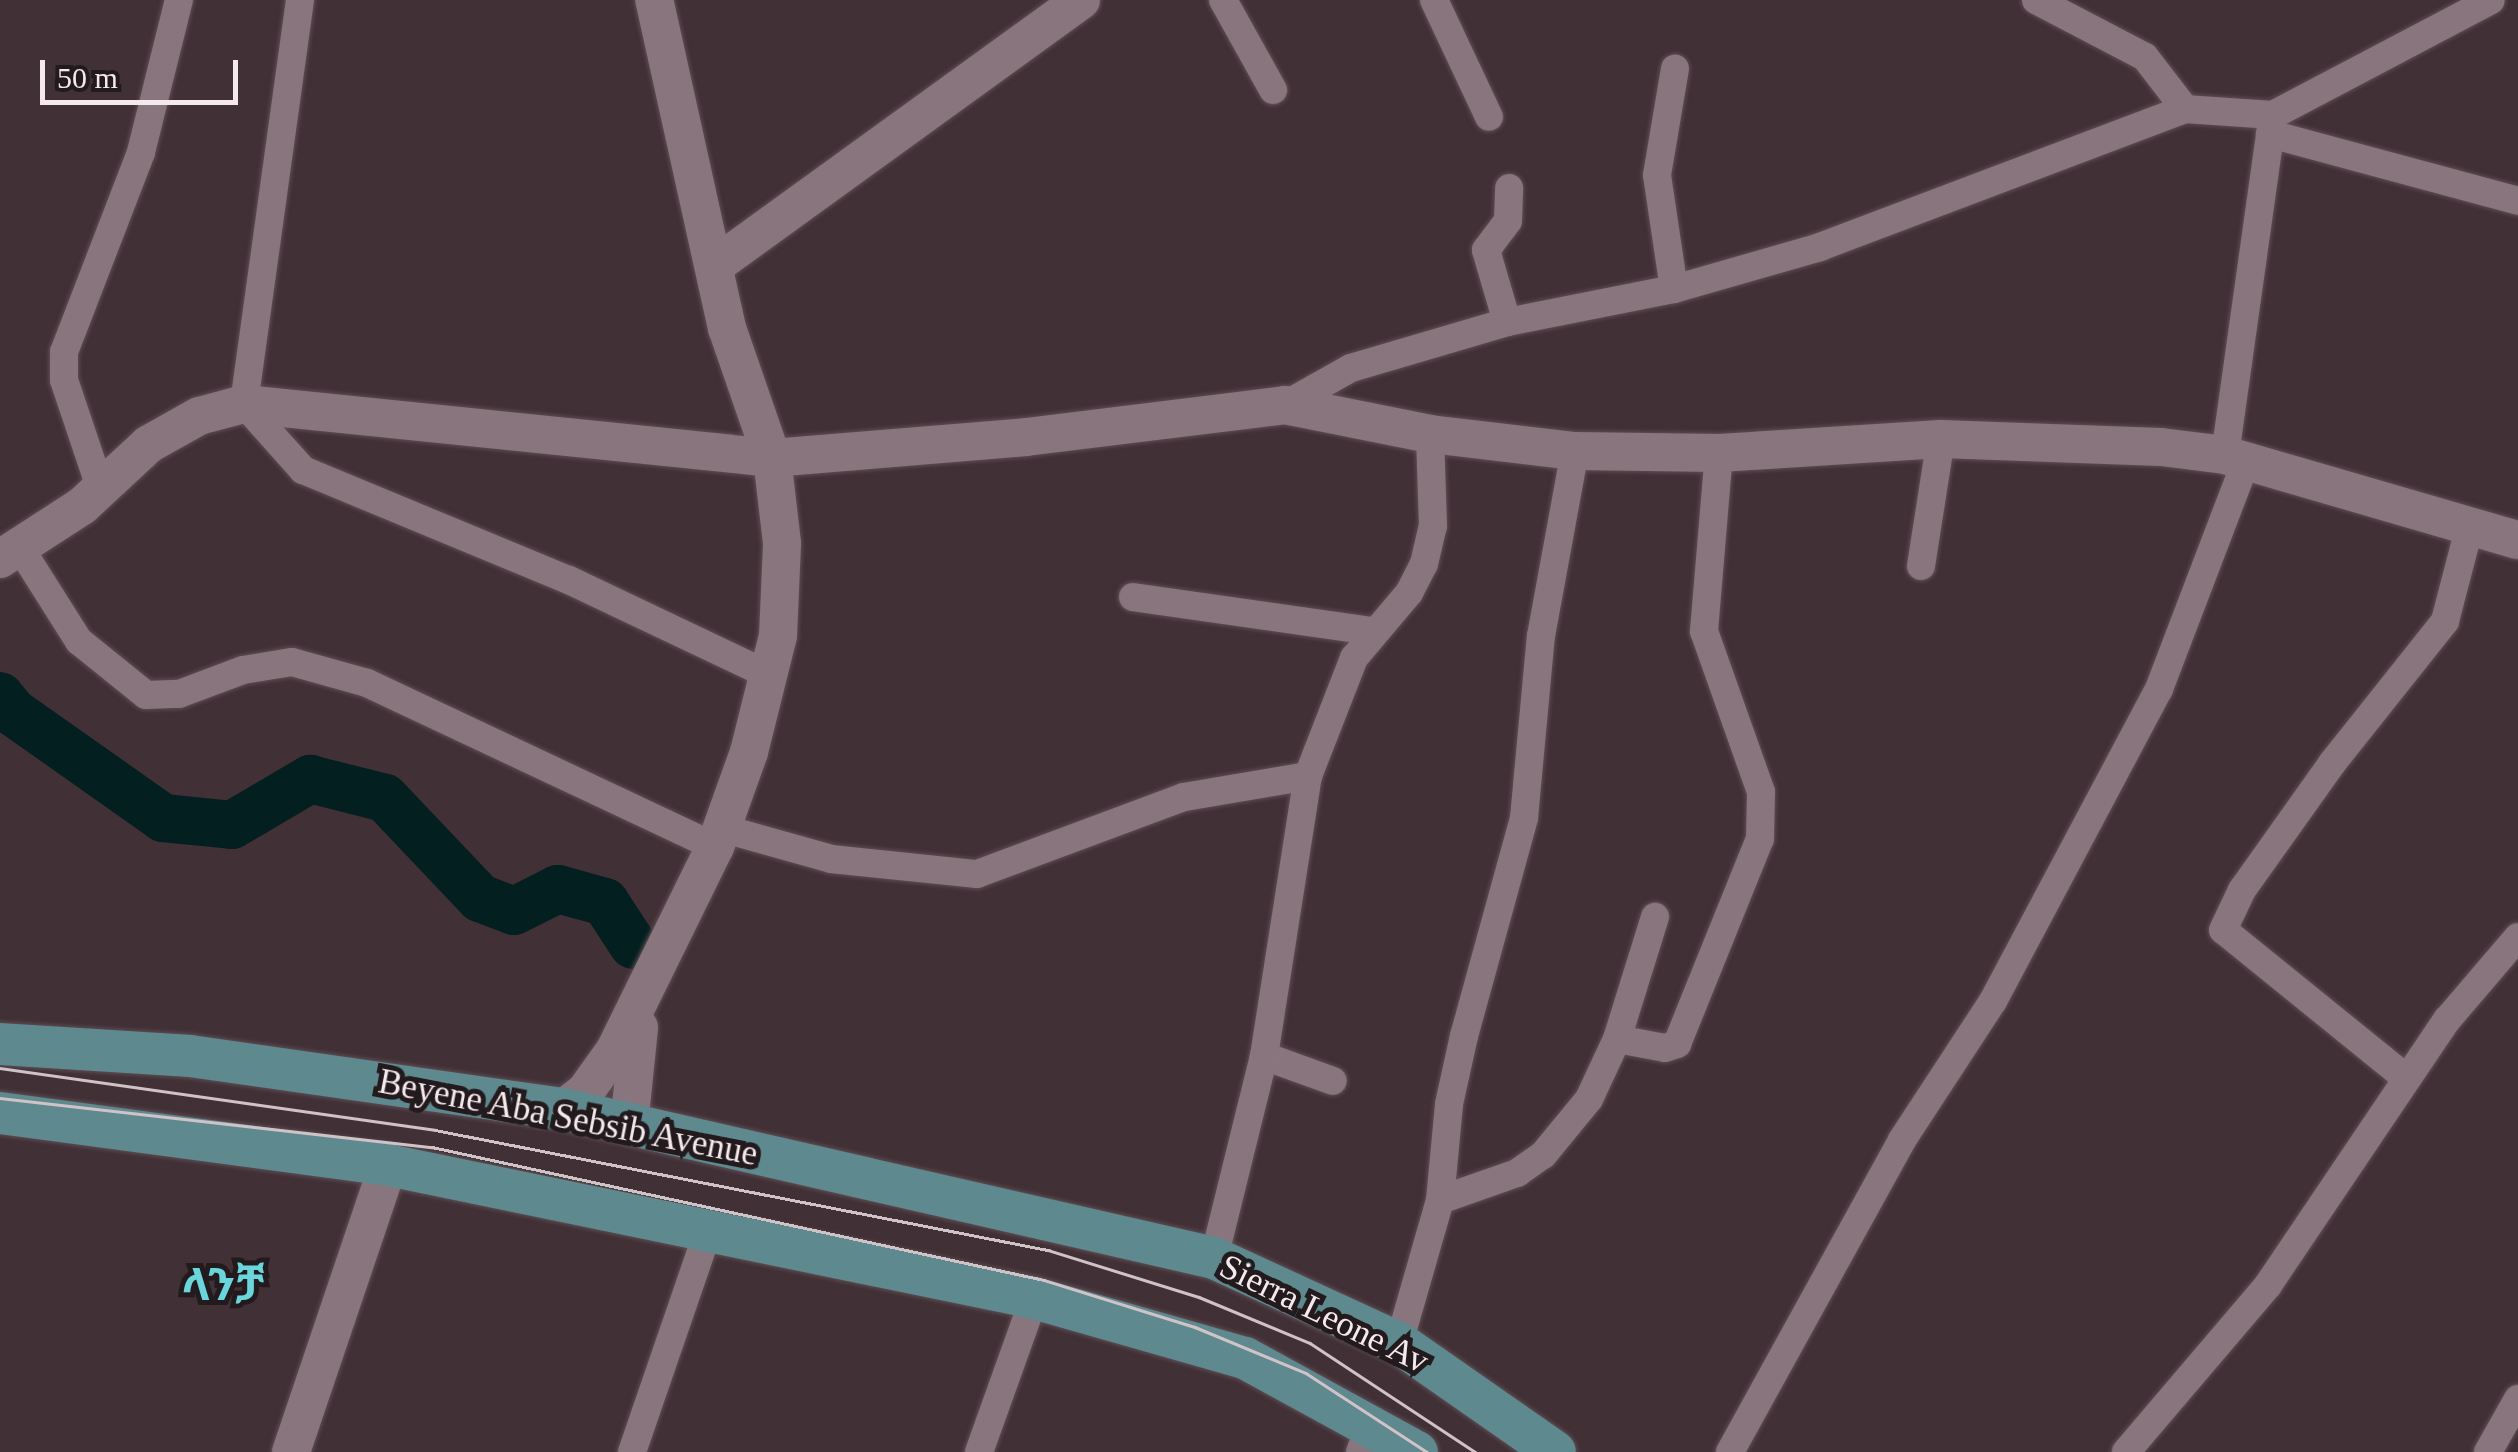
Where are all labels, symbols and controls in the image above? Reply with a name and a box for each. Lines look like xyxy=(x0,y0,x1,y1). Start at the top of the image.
scale bar xyxy=(45,40,242,102)
text: 50 m xyxy=(57,61,118,94)
street label: Beyene Aba Sebsib Avenue xyxy=(373,1060,763,1176)
street label: Sierra Leone Av xyxy=(1212,1245,1436,1383)
district label: ላንቻ xyxy=(182,1259,264,1313)

